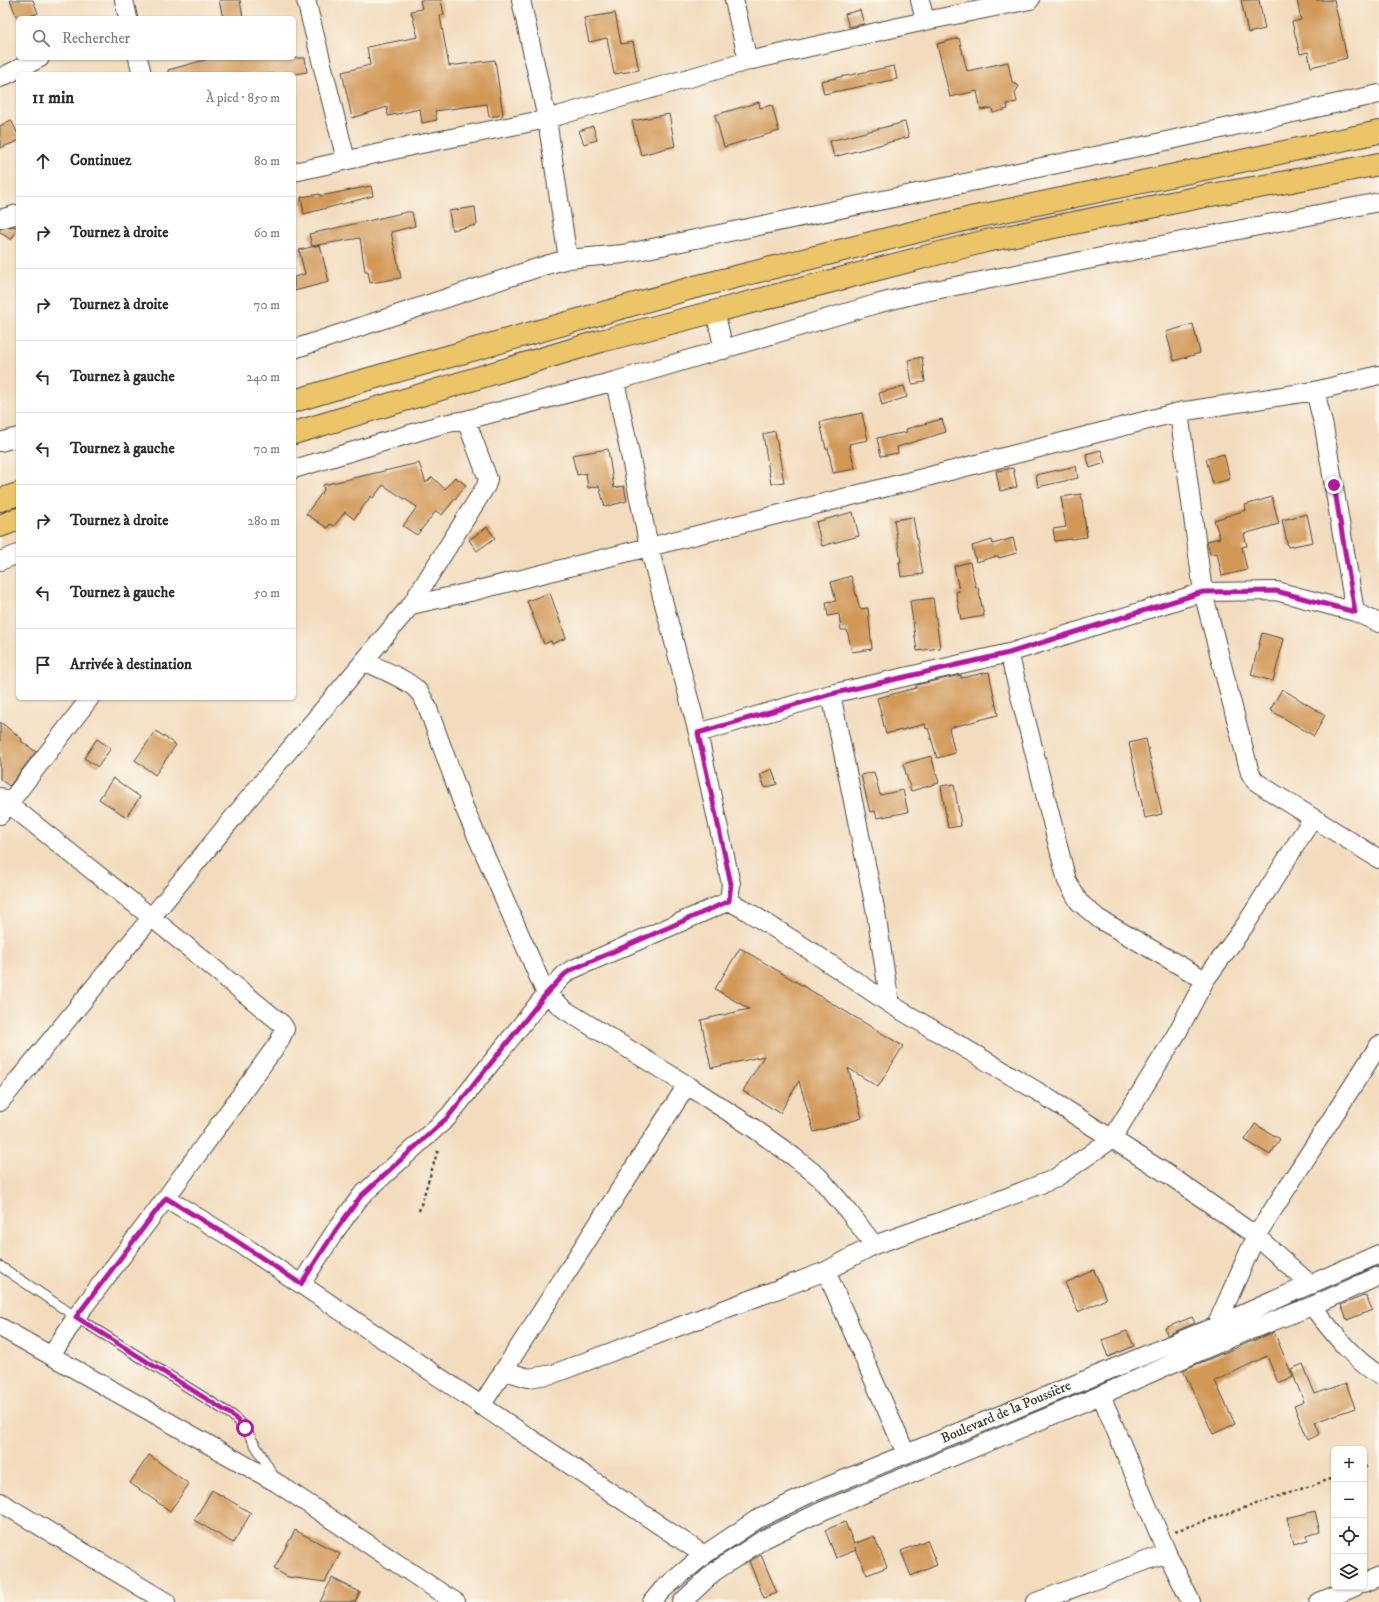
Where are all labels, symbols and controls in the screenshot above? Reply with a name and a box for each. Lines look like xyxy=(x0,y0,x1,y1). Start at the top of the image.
search box xyxy=(16,16,296,60)
icon: search xyxy=(30,27,52,49)
text: Rechercher xyxy=(62,29,130,48)
text: 11 min xyxy=(32,87,74,109)
text: À pied · 850 m xyxy=(206,90,280,106)
icon: ahead xyxy=(32,150,54,172)
text: Continuez xyxy=(70,151,131,170)
text: 80 m xyxy=(254,153,280,169)
icon: right xyxy=(32,222,54,244)
text: Tournez à droite xyxy=(70,223,168,242)
text: 60 m xyxy=(254,225,280,241)
icon: right xyxy=(32,294,54,316)
text: Tournez à droite xyxy=(70,295,168,314)
text: 70 m xyxy=(254,297,280,313)
icon: left xyxy=(32,366,54,388)
text: Tournez à gauche xyxy=(70,367,175,386)
text: 240 m xyxy=(247,369,280,385)
icon: left xyxy=(32,438,54,460)
text: Tournez à gauche xyxy=(70,439,175,458)
text: 70 m xyxy=(254,441,280,457)
route end xyxy=(1325,476,1343,494)
icon: right xyxy=(32,510,54,532)
text: Tournez à droite xyxy=(70,511,168,530)
text: 280 m xyxy=(248,513,280,529)
icon: left xyxy=(32,582,54,604)
text: Tournez à gauche xyxy=(70,583,175,602)
text: 50 m xyxy=(254,585,280,601)
icon: arrive xyxy=(32,654,54,676)
text: Arrivée à destination xyxy=(70,655,192,674)
street label: Boulevard de la Poussière xyxy=(938,1376,1074,1448)
route start xyxy=(236,1419,254,1437)
map controls xyxy=(1331,1446,1367,1590)
button: + xyxy=(1331,1446,1367,1482)
button: − xyxy=(1331,1482,1367,1518)
button: locate xyxy=(1331,1518,1367,1554)
button: layers xyxy=(1331,1554,1367,1590)

